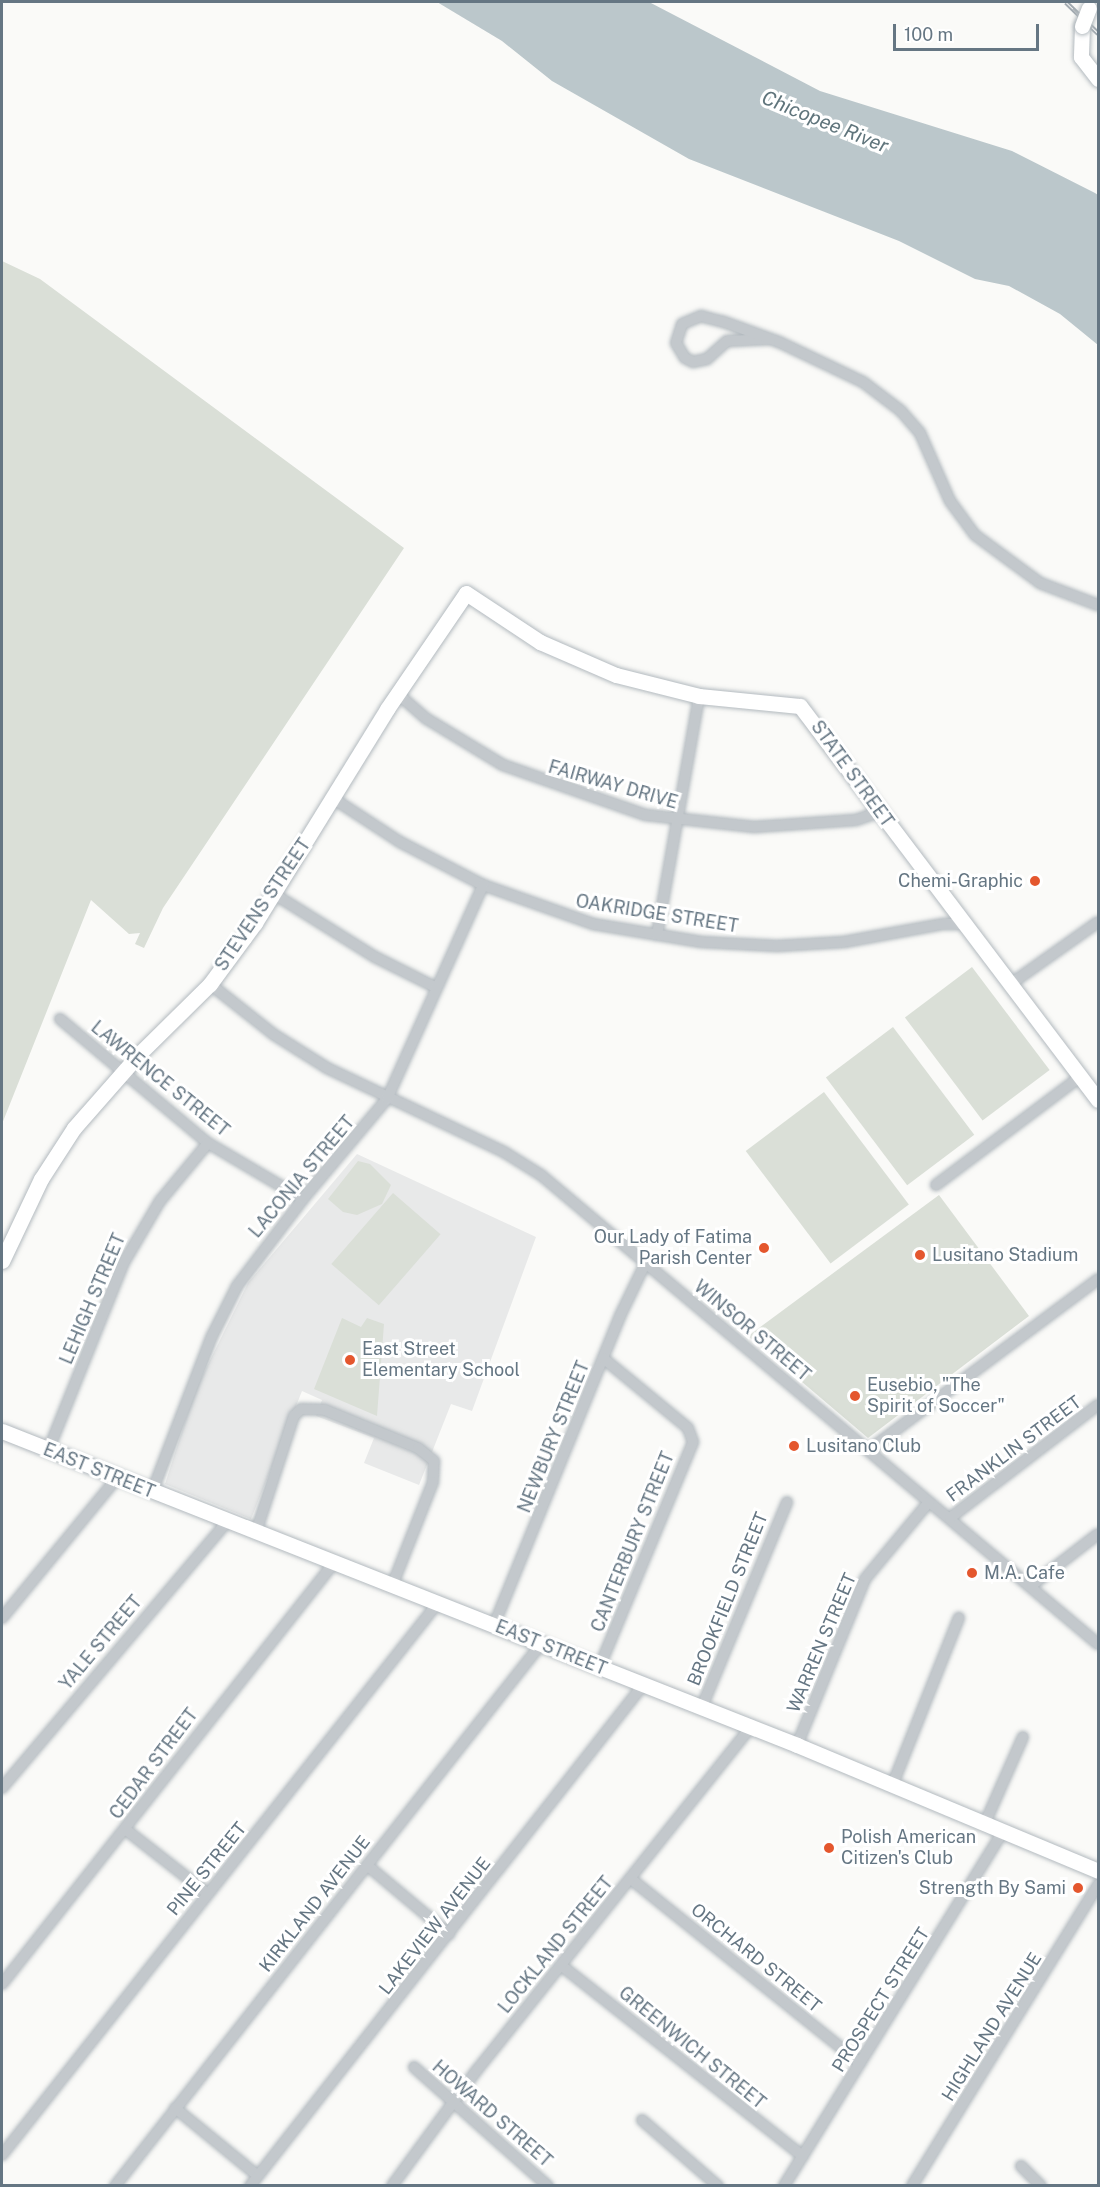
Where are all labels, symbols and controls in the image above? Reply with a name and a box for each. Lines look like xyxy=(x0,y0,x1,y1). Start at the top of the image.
scale bar xyxy=(896,12,1042,50)
text: 100 m xyxy=(904,24,953,45)
water label: Chicopee River xyxy=(758,86,892,158)
street label: STATE STREET xyxy=(806,717,898,831)
street label: FAIRWAY DRIVE xyxy=(546,756,680,814)
street label: STEVENS STREET xyxy=(211,835,315,975)
place label: Chemi-Graphic xyxy=(898,870,1023,892)
marker: Chemi-Graphic xyxy=(1028,874,1042,888)
street label: OAKRIDGE STREET xyxy=(574,890,740,938)
street label: LAWRENCE STREET xyxy=(87,1017,233,1141)
street label: LACONIA STREET xyxy=(245,1112,359,1242)
place label: Our Lady of Fatima Parish Center xyxy=(594,1227,752,1270)
street label: LEHIGH STREET xyxy=(56,1230,130,1368)
marker: Our Lady of Fatima Parish Center xyxy=(757,1241,771,1255)
place label: Lusitano Stadium xyxy=(932,1244,1078,1266)
marker: Lusitano Stadium xyxy=(913,1248,927,1262)
street label: WINSOR STREET xyxy=(689,1276,815,1386)
place label: East Street Elementary School xyxy=(362,1339,520,1382)
marker: East Street Elementary School xyxy=(343,1353,357,1367)
street label: NEWBURY STREET xyxy=(514,1358,594,1516)
place label: Eusebio, "The Spirit of Soccer" xyxy=(867,1375,1005,1418)
marker: Eusebio, "The Spirit of Soccer" xyxy=(848,1389,862,1403)
street label: FRANKLIN STREET xyxy=(942,1391,1086,1507)
place label: Lusitano Club xyxy=(806,1435,921,1457)
street label: EAST STREET xyxy=(40,1439,158,1503)
marker: Lusitano Club xyxy=(787,1439,801,1453)
street label: CANTERBURY STREET xyxy=(587,1449,679,1635)
street label: BROOKFIELD STREET xyxy=(683,1509,773,1689)
place label: M.A. Cafe xyxy=(984,1562,1065,1584)
marker: M.A. Cafe xyxy=(965,1566,979,1580)
street label: WARREN STREET xyxy=(783,1570,861,1716)
street label: YALE STREET xyxy=(55,1592,147,1694)
street label: EAST STREET xyxy=(492,1616,610,1680)
street label: CEDAR STREET xyxy=(105,1704,203,1824)
street label: PINE STREET xyxy=(163,1818,251,1920)
place label: Polish American Citizen's Club xyxy=(841,1827,976,1870)
street label: KIRKLAND AVENUE xyxy=(255,1832,375,1976)
marker: Polish American Citizen's Club xyxy=(822,1841,836,1855)
street label: LAKEVIEW AVENUE xyxy=(375,1853,495,1999)
street label: LOCKLAND STREET xyxy=(494,1872,618,2018)
place label: Strength By Sami xyxy=(919,1877,1066,1899)
marker: Strength By Sami xyxy=(1071,1881,1085,1895)
street label: ORCHARD STREET xyxy=(687,1899,825,2017)
street label: PROSPECT STREET xyxy=(828,1924,934,2076)
street label: HIGHLAND AVENUE xyxy=(938,1949,1046,2105)
street label: GREENWICH STREET xyxy=(614,1982,770,2114)
street label: HOWARD STREET xyxy=(428,2056,556,2172)

